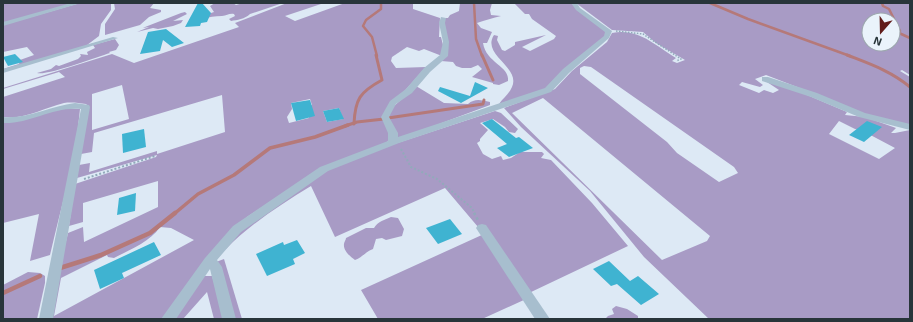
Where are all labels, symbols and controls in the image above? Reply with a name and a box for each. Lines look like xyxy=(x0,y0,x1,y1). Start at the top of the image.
north arrow xyxy=(861,12,901,52)
text: N xyxy=(871,34,883,49)

